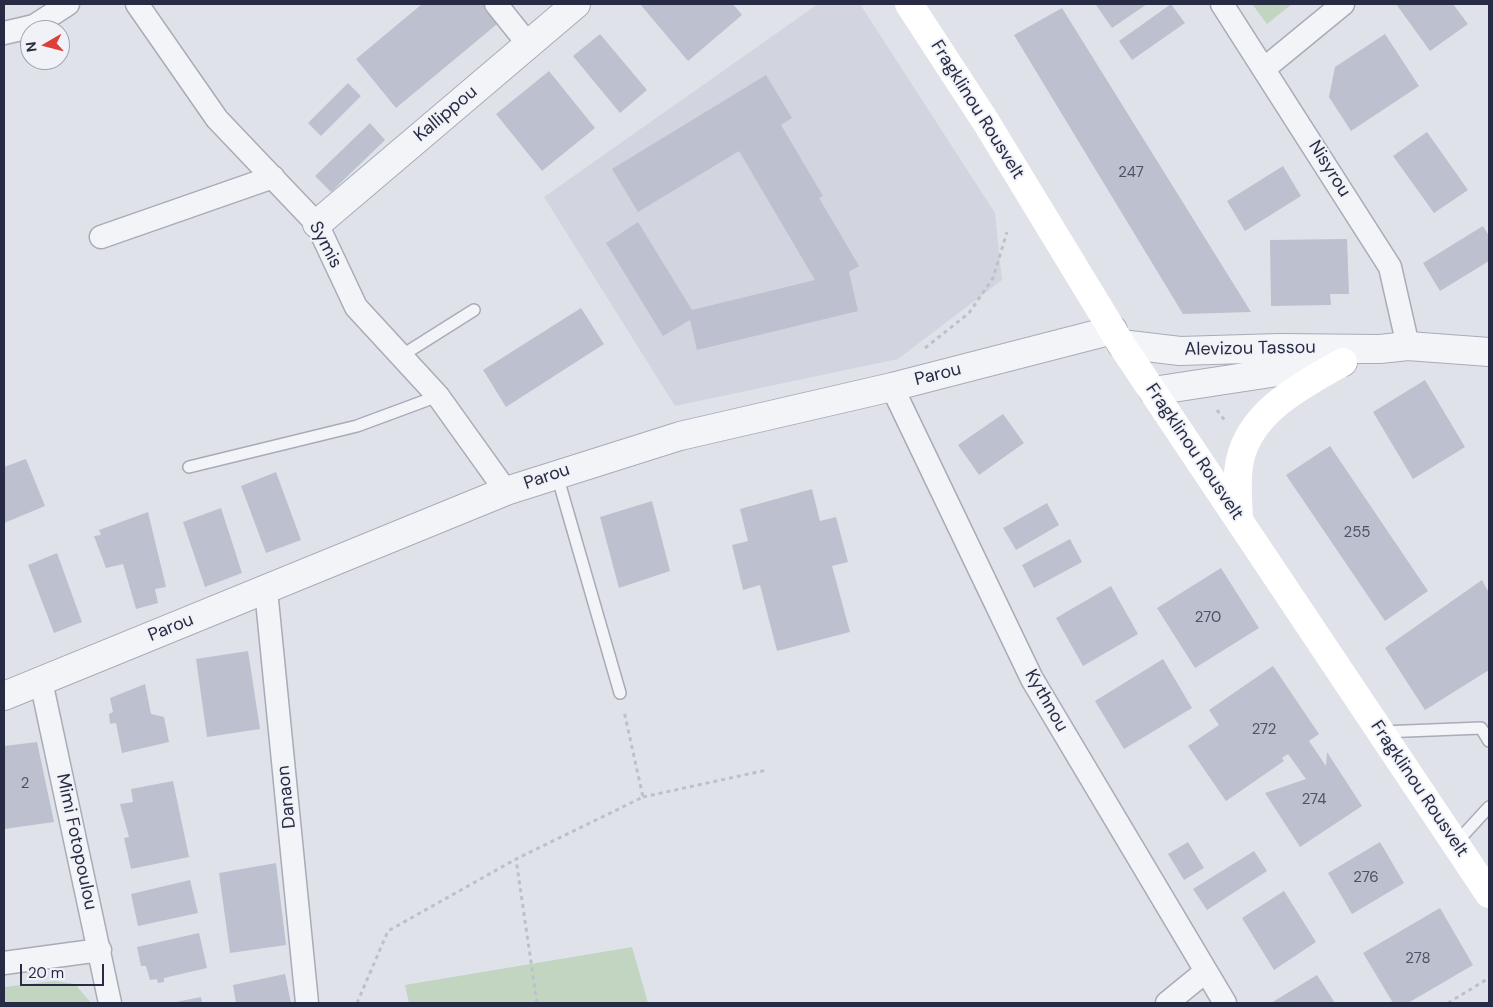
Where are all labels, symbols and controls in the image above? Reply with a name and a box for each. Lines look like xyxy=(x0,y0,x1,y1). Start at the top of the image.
north arrow xyxy=(20,20,70,70)
street label: Fragklinou Rousvelt xyxy=(926,37,1028,183)
text: N xyxy=(22,41,41,53)
street label: Kallippou xyxy=(410,81,482,147)
street label: Nisyrou xyxy=(1303,137,1355,201)
house number: 247 xyxy=(1118,164,1144,182)
street label: Symis xyxy=(304,218,346,272)
street label: Alevizou Tassou xyxy=(1184,337,1316,361)
street label: Parou xyxy=(913,359,963,391)
street label: Fragklinou Rousvelt xyxy=(1140,380,1248,524)
street label: Parou xyxy=(521,459,573,495)
house number: 255 xyxy=(1344,524,1370,542)
street label: Parou xyxy=(145,609,197,647)
house number: 270 xyxy=(1195,609,1221,627)
street label: Kythnou xyxy=(1020,666,1072,736)
street label: Fragklinou Rousvelt xyxy=(1365,717,1473,861)
house number: 272 xyxy=(1252,721,1276,739)
street label: Danaon xyxy=(273,764,301,830)
street label: Mimi Fotopoulou xyxy=(51,772,101,912)
house number: 2 xyxy=(21,775,29,793)
house number: 274 xyxy=(1302,791,1326,809)
house number: 276 xyxy=(1353,869,1379,887)
house number: 278 xyxy=(1405,950,1431,968)
scale bar xyxy=(22,954,106,986)
text: 20 m xyxy=(28,963,64,983)

